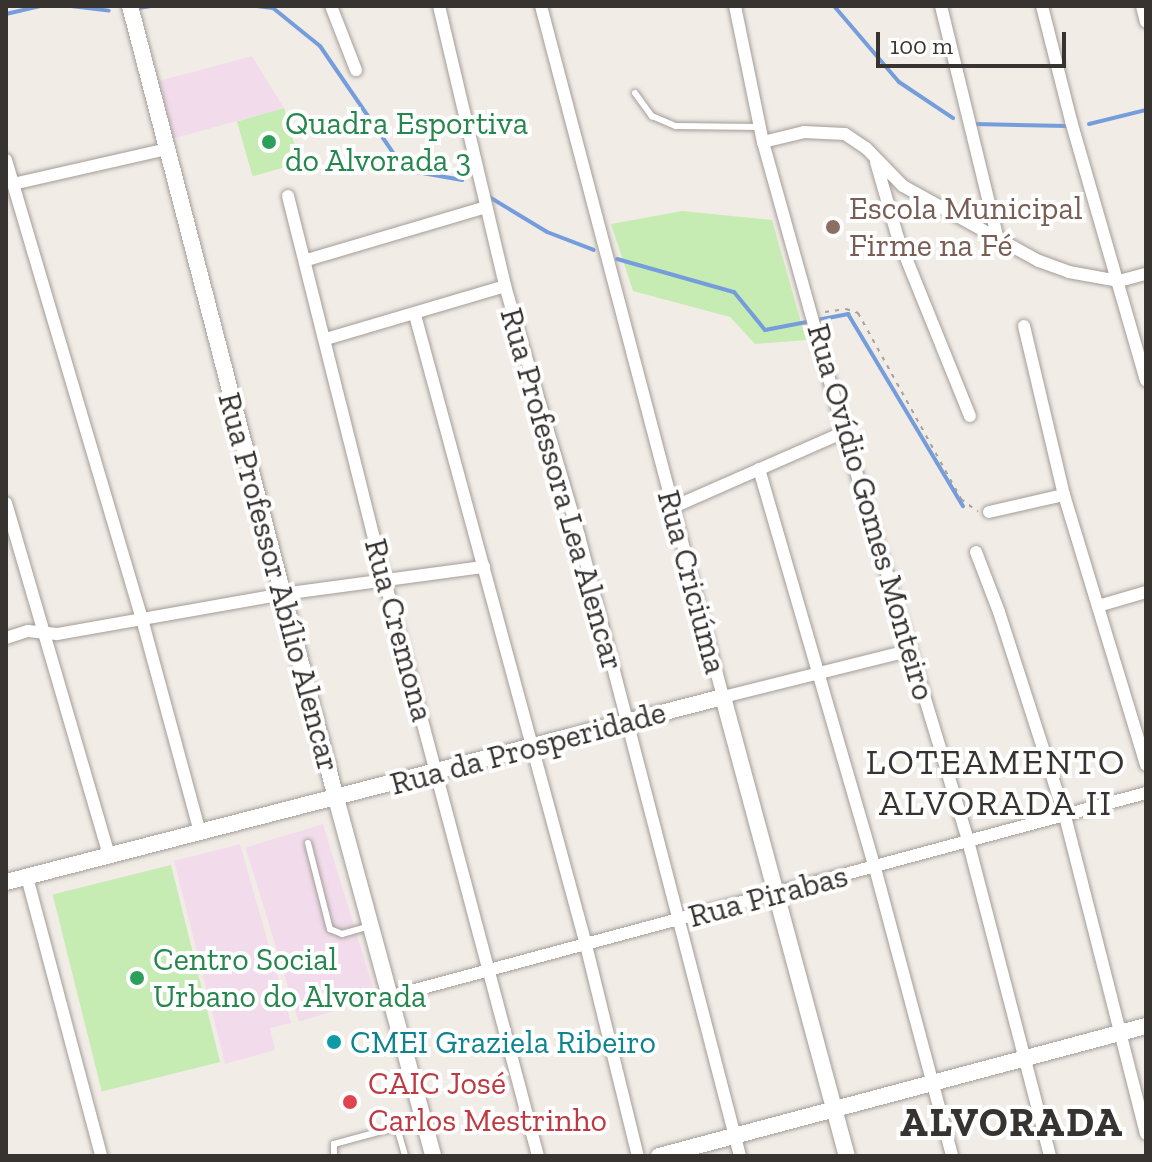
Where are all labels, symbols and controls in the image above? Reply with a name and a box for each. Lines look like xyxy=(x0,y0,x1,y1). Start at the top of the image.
scale bar xyxy=(880,16,1070,66)
text: 100 m xyxy=(890,31,953,60)
place label: Quadra Esportiva do Alvorada 3 xyxy=(285,105,528,180)
marker: Quadra Esportiva do Alvorada 3 xyxy=(260,133,278,151)
place label: Escola Municipal Firme na Fé xyxy=(849,190,1082,265)
marker: Escola Municipal Firme na Fé xyxy=(824,218,842,236)
street label: Rua Professora Lea Alencar xyxy=(492,303,632,675)
street label: Rua Ovídio Gomes Monteiro xyxy=(799,319,943,705)
street label: Rua Professor Abílio Alencar xyxy=(210,387,348,777)
street label: Rua Criciúma xyxy=(649,486,735,678)
street label: Rua Cremona xyxy=(356,535,442,725)
street label: Rua da Prosperidade xyxy=(386,693,670,803)
district label: LOTEAMENTO ALVORADA II xyxy=(866,739,1126,824)
street label: Rua Pirabas xyxy=(684,856,852,936)
place label: Centro Social Urbano do Alvorada xyxy=(153,941,427,1016)
marker: Centro Social Urbano do Alvorada xyxy=(128,969,146,987)
place label: CMEI Graziela Ribeiro xyxy=(350,1023,656,1061)
marker: CMEI Graziela Ribeiro xyxy=(325,1033,343,1051)
place label: CAIC José Carlos Mestrinho xyxy=(368,1065,607,1140)
marker: CAIC José Carlos Mestrinho xyxy=(339,1091,361,1113)
district label: ALVORADA xyxy=(900,1098,1124,1146)

